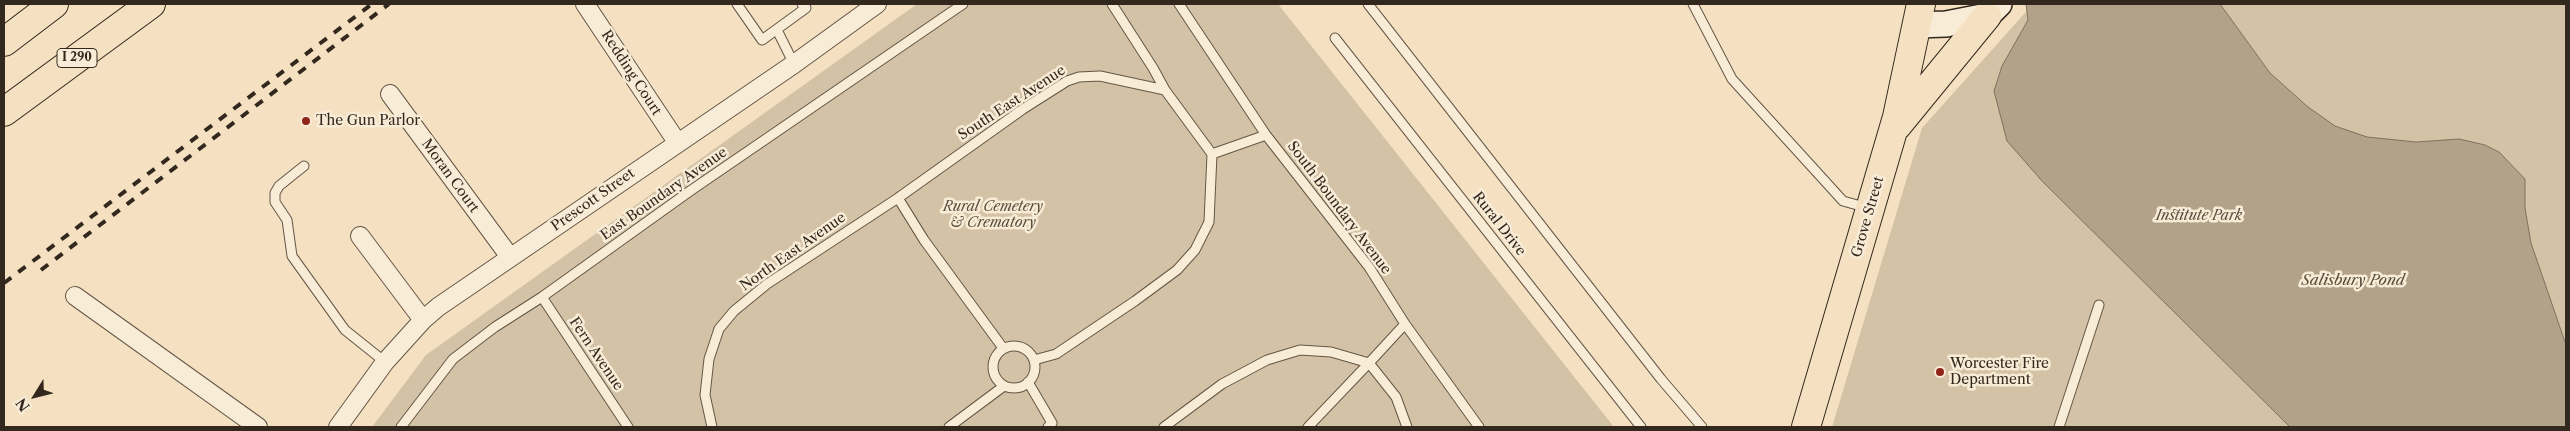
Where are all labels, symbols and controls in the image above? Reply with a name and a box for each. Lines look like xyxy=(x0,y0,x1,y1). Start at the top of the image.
street label: Redding Court xyxy=(597,27,665,119)
road number: I 290 xyxy=(57,48,97,68)
street label: South East Avenue xyxy=(955,62,1069,144)
place label: The Gun Parlor xyxy=(316,113,420,129)
marker: The Gun Parlor xyxy=(300,115,312,127)
street label: Moran Court xyxy=(418,136,482,216)
street label: South Boundary Avenue xyxy=(1284,138,1394,278)
street label: East Boundary Avenue xyxy=(598,144,730,244)
street label: Prescott Street xyxy=(548,165,638,235)
street label: Grove Street xyxy=(1848,175,1888,259)
street label: Rural Drive xyxy=(1469,189,1529,259)
park label: Rural Cemetery & Crematory xyxy=(943,199,1043,232)
park label: Institute Park xyxy=(2156,208,2242,224)
street label: North East Avenue xyxy=(737,209,849,295)
water label: Salisbury Pond xyxy=(2301,272,2405,290)
street label: Fern Avenue xyxy=(565,314,627,394)
place label: Worcester Fire Department xyxy=(1950,356,2049,388)
marker: Worcester Fire Department xyxy=(1934,366,1946,378)
north arrow xyxy=(10,371,60,421)
text: N xyxy=(12,395,34,415)

